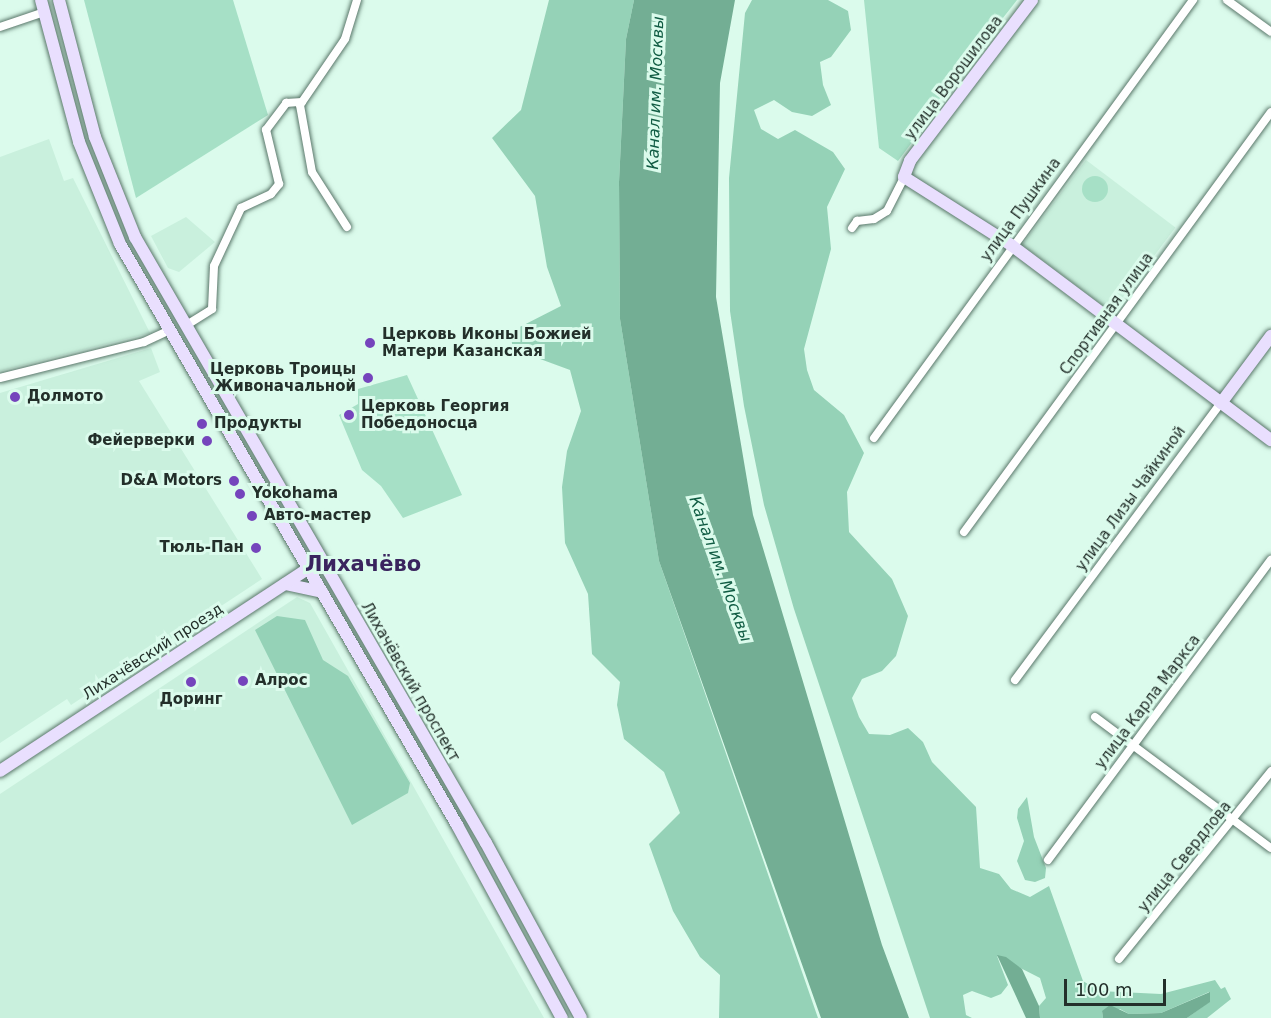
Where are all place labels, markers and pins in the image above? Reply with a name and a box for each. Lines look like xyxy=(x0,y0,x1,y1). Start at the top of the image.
place label: Церковь Иконы Божией Матери Казанская xyxy=(382,325,592,360)
marker: Церковь Иконы Божией Матери Казанская xyxy=(363,336,377,350)
place label: Церковь Троицы Живоначальной xyxy=(210,360,356,395)
marker: Церковь Троицы Живоначальной xyxy=(361,371,375,385)
place label: Долмото xyxy=(27,388,103,406)
marker: Долмото xyxy=(8,390,22,404)
place label: Церковь Георгия Победоносца xyxy=(361,397,509,432)
marker: Церковь Георгия Победоносца xyxy=(342,408,356,422)
place label: Продукты xyxy=(214,415,302,433)
marker: Продукты xyxy=(195,417,209,431)
place label: Фейерверки xyxy=(87,432,195,450)
marker: Фейерверки xyxy=(200,434,214,448)
place label: D&A Motors xyxy=(121,472,222,490)
marker: D&A Motors xyxy=(227,474,241,488)
place label: Yokohama xyxy=(252,485,338,503)
marker: Yokohama xyxy=(233,487,247,501)
place label: Авто-мастер xyxy=(264,507,371,525)
marker: Авто-мастер xyxy=(245,509,259,523)
place label: Тюль-Пан xyxy=(159,539,244,557)
marker: Тюль-Пан xyxy=(249,541,263,555)
place label: Алрос xyxy=(255,672,308,690)
marker: Алрос xyxy=(236,674,250,688)
marker: Доринг xyxy=(184,675,198,689)
place label: Доринг xyxy=(159,691,223,709)

